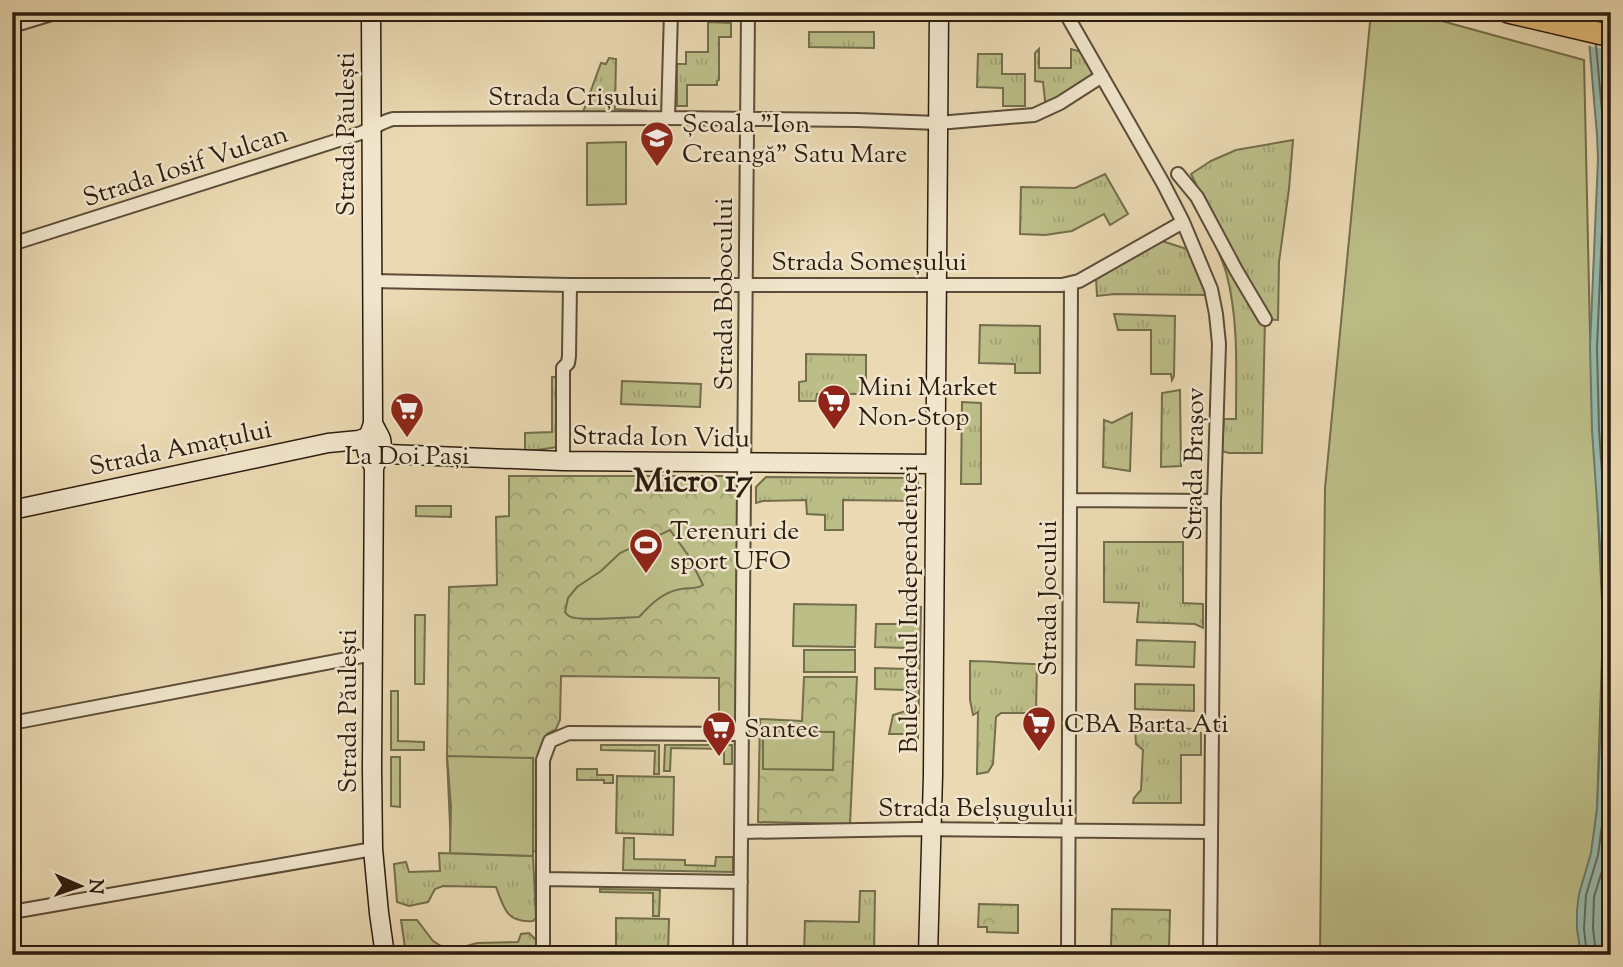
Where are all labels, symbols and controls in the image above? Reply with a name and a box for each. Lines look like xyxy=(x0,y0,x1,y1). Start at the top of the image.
street label: Strada Păulești xyxy=(329,52,366,216)
street label: Strada Crișului xyxy=(488,80,658,117)
place label: Școala "Ion Creangă" Satu Mare xyxy=(682,107,907,174)
street label: Strada Iosif Vulcan xyxy=(79,117,293,218)
school or university icon: Școala "Ion Creangă" Satu Mare xyxy=(638,119,676,168)
street label: Strada Bobocului xyxy=(707,198,744,390)
street label: Strada Someșului xyxy=(771,245,967,282)
place label: Mini Market Non-Stop xyxy=(858,370,997,437)
supermarket icon: Mini Market Non-Stop xyxy=(815,382,853,431)
street label: Strada Brașov xyxy=(1176,387,1215,541)
supermarket icon: La Doi Pași xyxy=(388,390,426,439)
street label: Strada Amațului xyxy=(86,412,275,487)
street label: Strada Ion Vidu xyxy=(572,418,750,459)
place label: La Doi Pași xyxy=(345,439,469,476)
district label: Micro 17 xyxy=(633,459,753,507)
street label: Bulevardul Independenței xyxy=(892,465,929,753)
place label: Terenuri de sport UFO xyxy=(670,514,799,581)
street label: Strada Jocului xyxy=(1031,520,1068,676)
sports icon: Terenuri de sport UFO xyxy=(627,526,665,575)
street label: Strada Păulești xyxy=(331,629,368,793)
supermarket icon: CBA Barta Ati xyxy=(1020,704,1058,753)
place label: CBA Barta Ati xyxy=(1064,707,1229,744)
supermarket icon: Santec xyxy=(700,709,738,758)
place label: Santec xyxy=(744,712,820,749)
street label: Strada Belșugului xyxy=(878,791,1074,828)
north arrow xyxy=(46,852,116,922)
text: N xyxy=(81,878,108,895)

